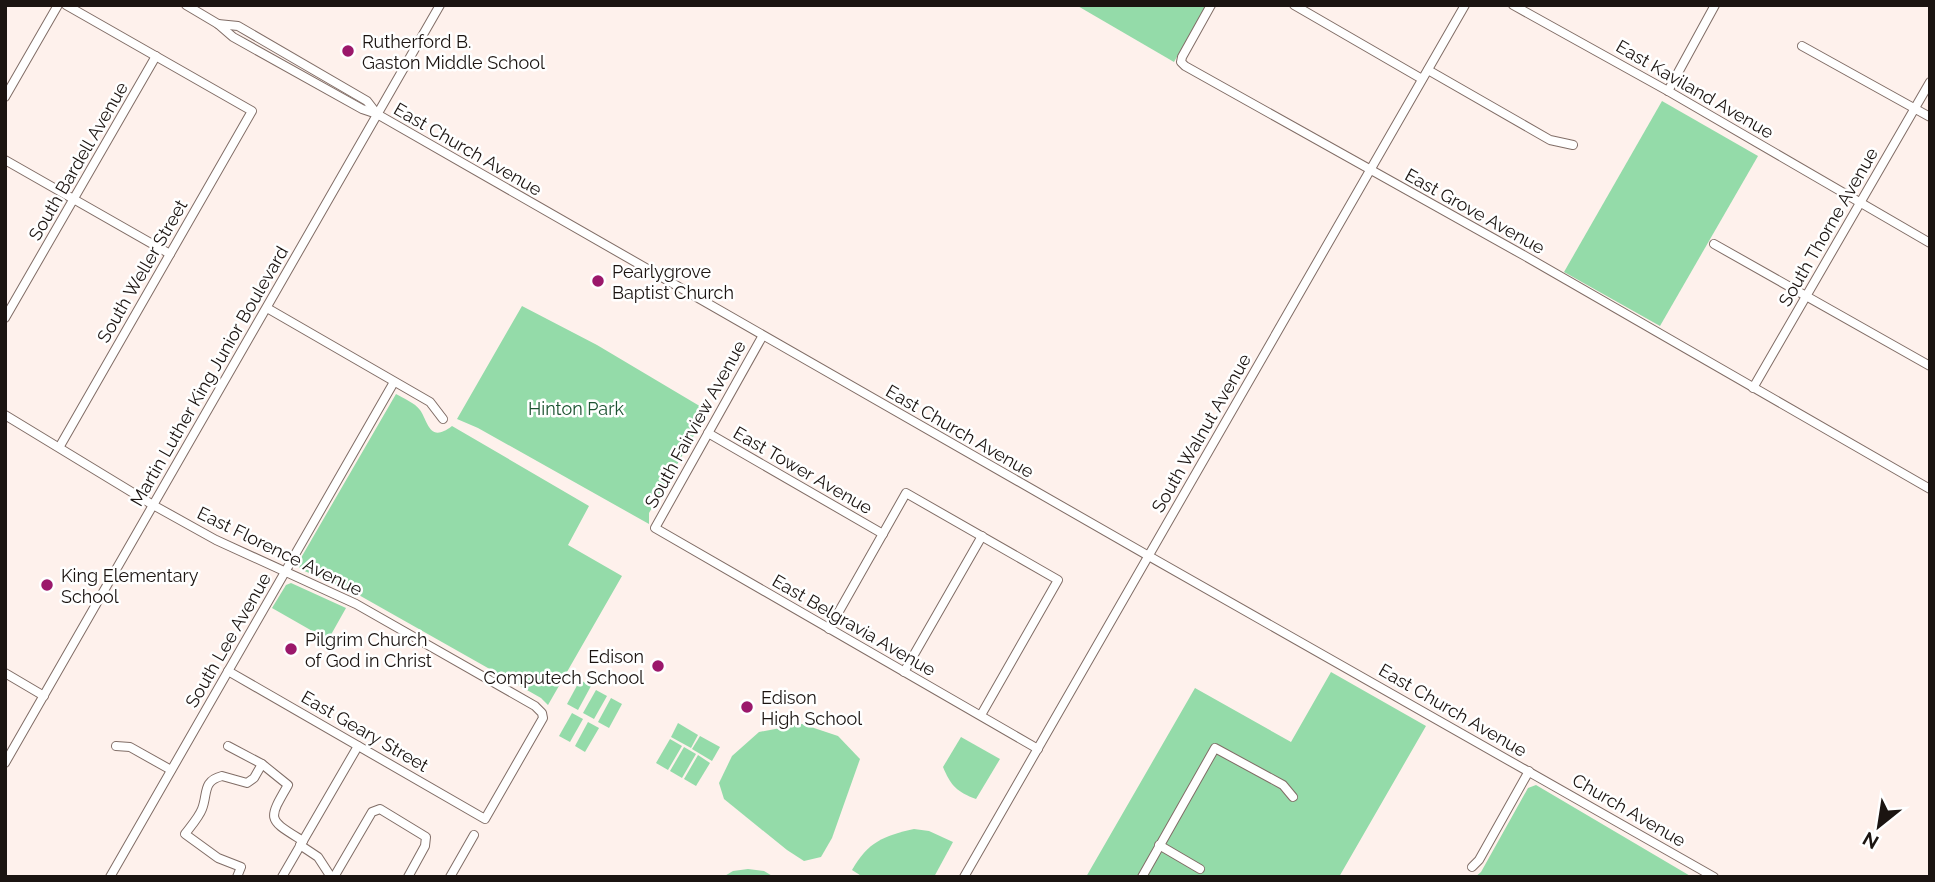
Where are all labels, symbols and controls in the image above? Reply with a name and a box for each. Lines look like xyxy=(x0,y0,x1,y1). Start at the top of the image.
place label: Rutherford B. Gaston Middle School xyxy=(362,31,545,73)
street label: East Kaviland Avenue xyxy=(1613,35,1778,143)
marker: Rutherford B. Gaston Middle School xyxy=(340,43,356,59)
street label: South Bardell Avenue xyxy=(24,78,132,244)
street label: East Church Avenue xyxy=(390,98,546,200)
street label: South Thorne Avenue xyxy=(1774,144,1882,310)
street label: East Grove Avenue xyxy=(1402,164,1549,258)
street label: South Weller Street xyxy=(92,196,192,346)
street label: Martin Luther King Junior Boulevard xyxy=(126,242,292,510)
place label: Pearlygrove Baptist Church xyxy=(612,261,734,303)
marker: Pearlygrove Baptist Church xyxy=(590,273,606,289)
street label: South Fairview Avenue xyxy=(640,336,750,511)
street label: South Walnut Avenue xyxy=(1147,350,1255,516)
street label: East Church Avenue xyxy=(882,380,1038,482)
park label: Hinton Park xyxy=(528,398,624,419)
street label: East Tower Avenue xyxy=(730,422,877,519)
street label: East Florence Avenue xyxy=(194,502,366,600)
place label: King Elementary School xyxy=(61,565,199,607)
street label: South Lee Avenue xyxy=(181,569,275,711)
street label: East Belgravia Avenue xyxy=(769,570,940,681)
marker: King Elementary School xyxy=(39,577,55,593)
place label: Pilgrim Church of God in Christ xyxy=(305,629,432,671)
marker: Pilgrim Church of God in Christ xyxy=(283,641,299,657)
place label: Edison Computech School xyxy=(484,646,644,688)
marker: Edison Computech School xyxy=(650,658,666,674)
street label: East Church Avenue xyxy=(1375,659,1531,761)
street label: East Geary Street xyxy=(298,686,432,776)
place label: Edison High School xyxy=(761,687,862,729)
marker: Edison High School xyxy=(739,699,755,715)
street label: Church Avenue xyxy=(1569,769,1690,851)
north arrow xyxy=(1844,791,1914,861)
text: N xyxy=(1859,828,1882,854)

